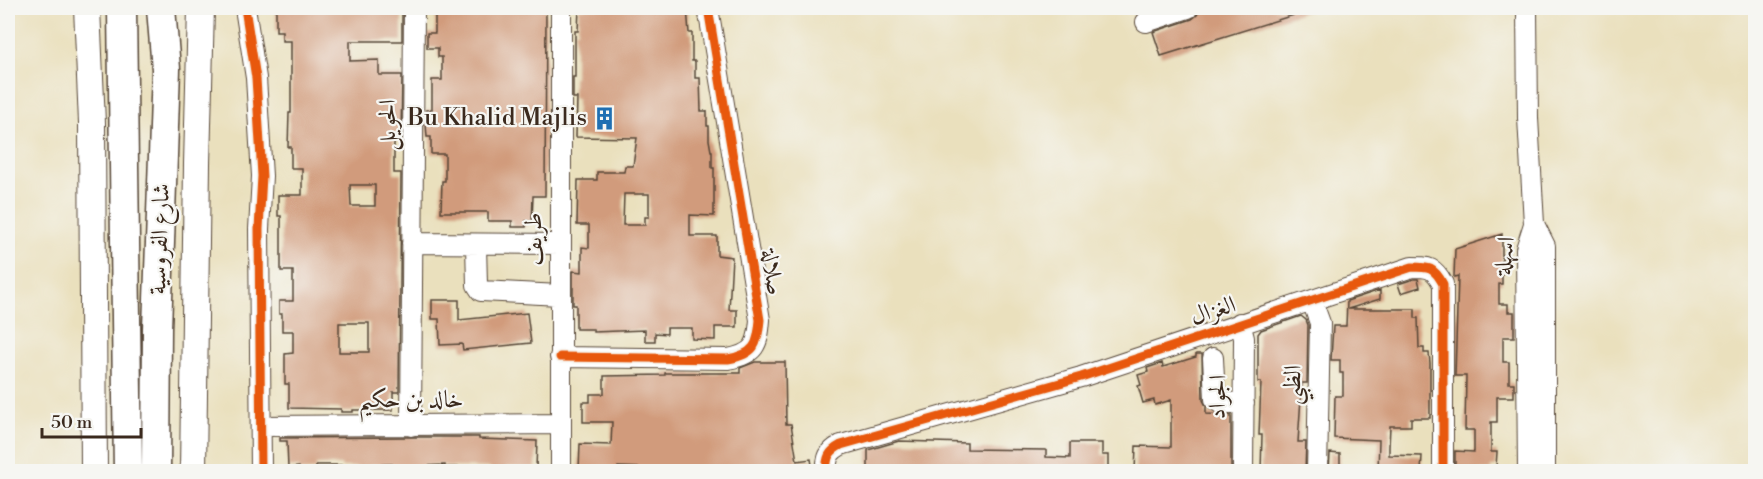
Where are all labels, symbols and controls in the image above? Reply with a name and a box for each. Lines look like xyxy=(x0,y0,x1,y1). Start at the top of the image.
street label: الحويل xyxy=(373,99,404,151)
place label: Bu Khalid Majlis xyxy=(406,103,587,133)
building icon: Bu Khalid Majlis xyxy=(592,105,618,131)
street label: شارع الفروسية xyxy=(143,183,181,295)
street label: طريف xyxy=(519,212,549,266)
street label: اسهلة xyxy=(1488,235,1522,278)
street label: صلالة xyxy=(753,246,790,297)
street label: الغزال xyxy=(1186,290,1240,332)
street label: الظبي xyxy=(1278,365,1314,405)
street label: الجواد xyxy=(1203,374,1233,420)
street label: خالد بن حكيم xyxy=(358,385,464,423)
scale bar xyxy=(42,401,141,439)
text: 50 m xyxy=(51,411,93,434)

